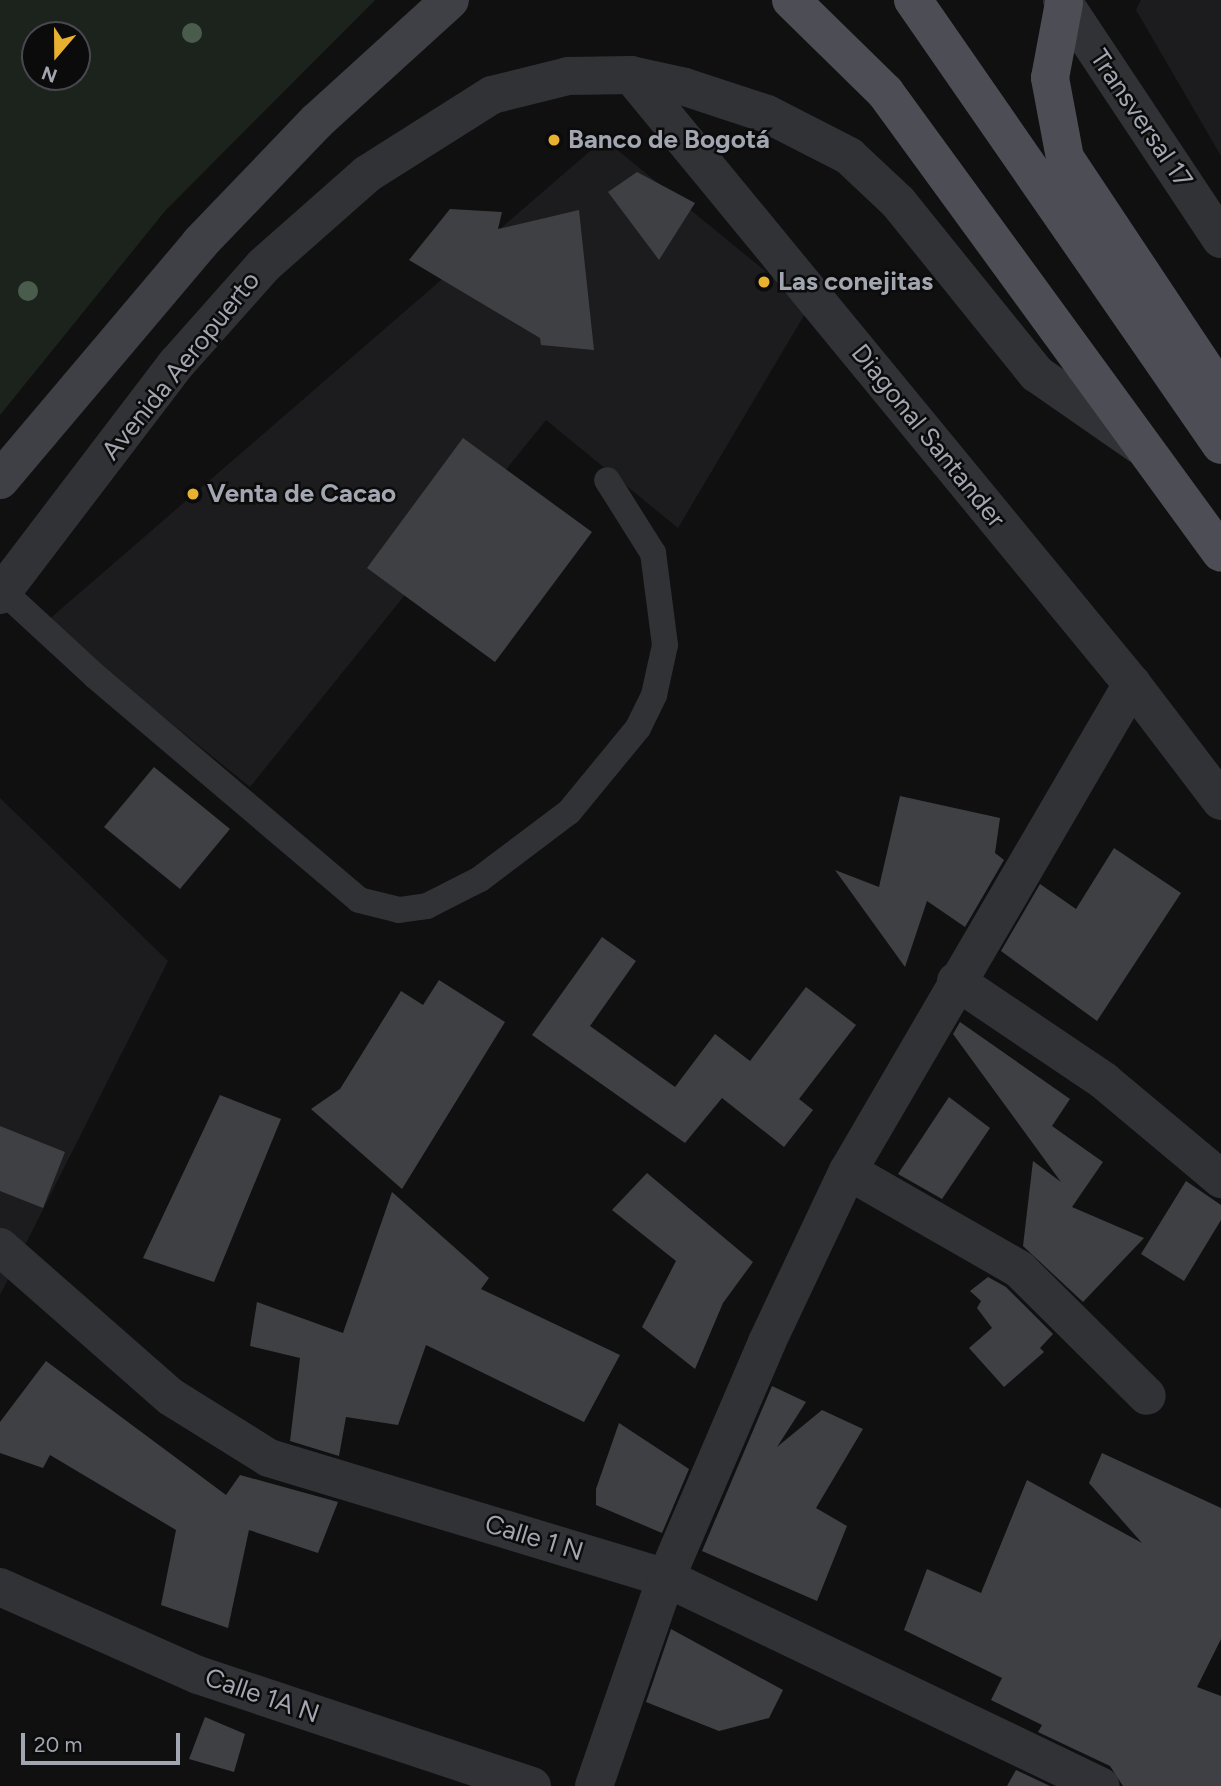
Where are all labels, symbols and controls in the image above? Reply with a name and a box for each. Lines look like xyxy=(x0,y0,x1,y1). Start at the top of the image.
north arrow xyxy=(21,21,91,91)
street label: Transversal 17 xyxy=(1083,44,1199,194)
text: N xyxy=(38,61,60,88)
place label: Banco de Bogotá xyxy=(568,124,770,156)
marker: Banco de Bogotá xyxy=(546,132,562,148)
street label: Avenida Aeropuerto xyxy=(95,266,267,466)
place label: Las conejitas xyxy=(778,266,933,298)
marker: Las conejitas xyxy=(756,274,772,290)
street label: Diagonal Santander xyxy=(844,338,1012,534)
place label: Venta de Cacao xyxy=(207,478,396,510)
marker: Venta de Cacao xyxy=(185,486,201,502)
street label: Calle 1 N xyxy=(481,1508,587,1568)
street label: Calle 1A N xyxy=(201,1662,323,1730)
scale bar xyxy=(24,1720,184,1764)
text: 20 m xyxy=(34,1732,82,1757)

